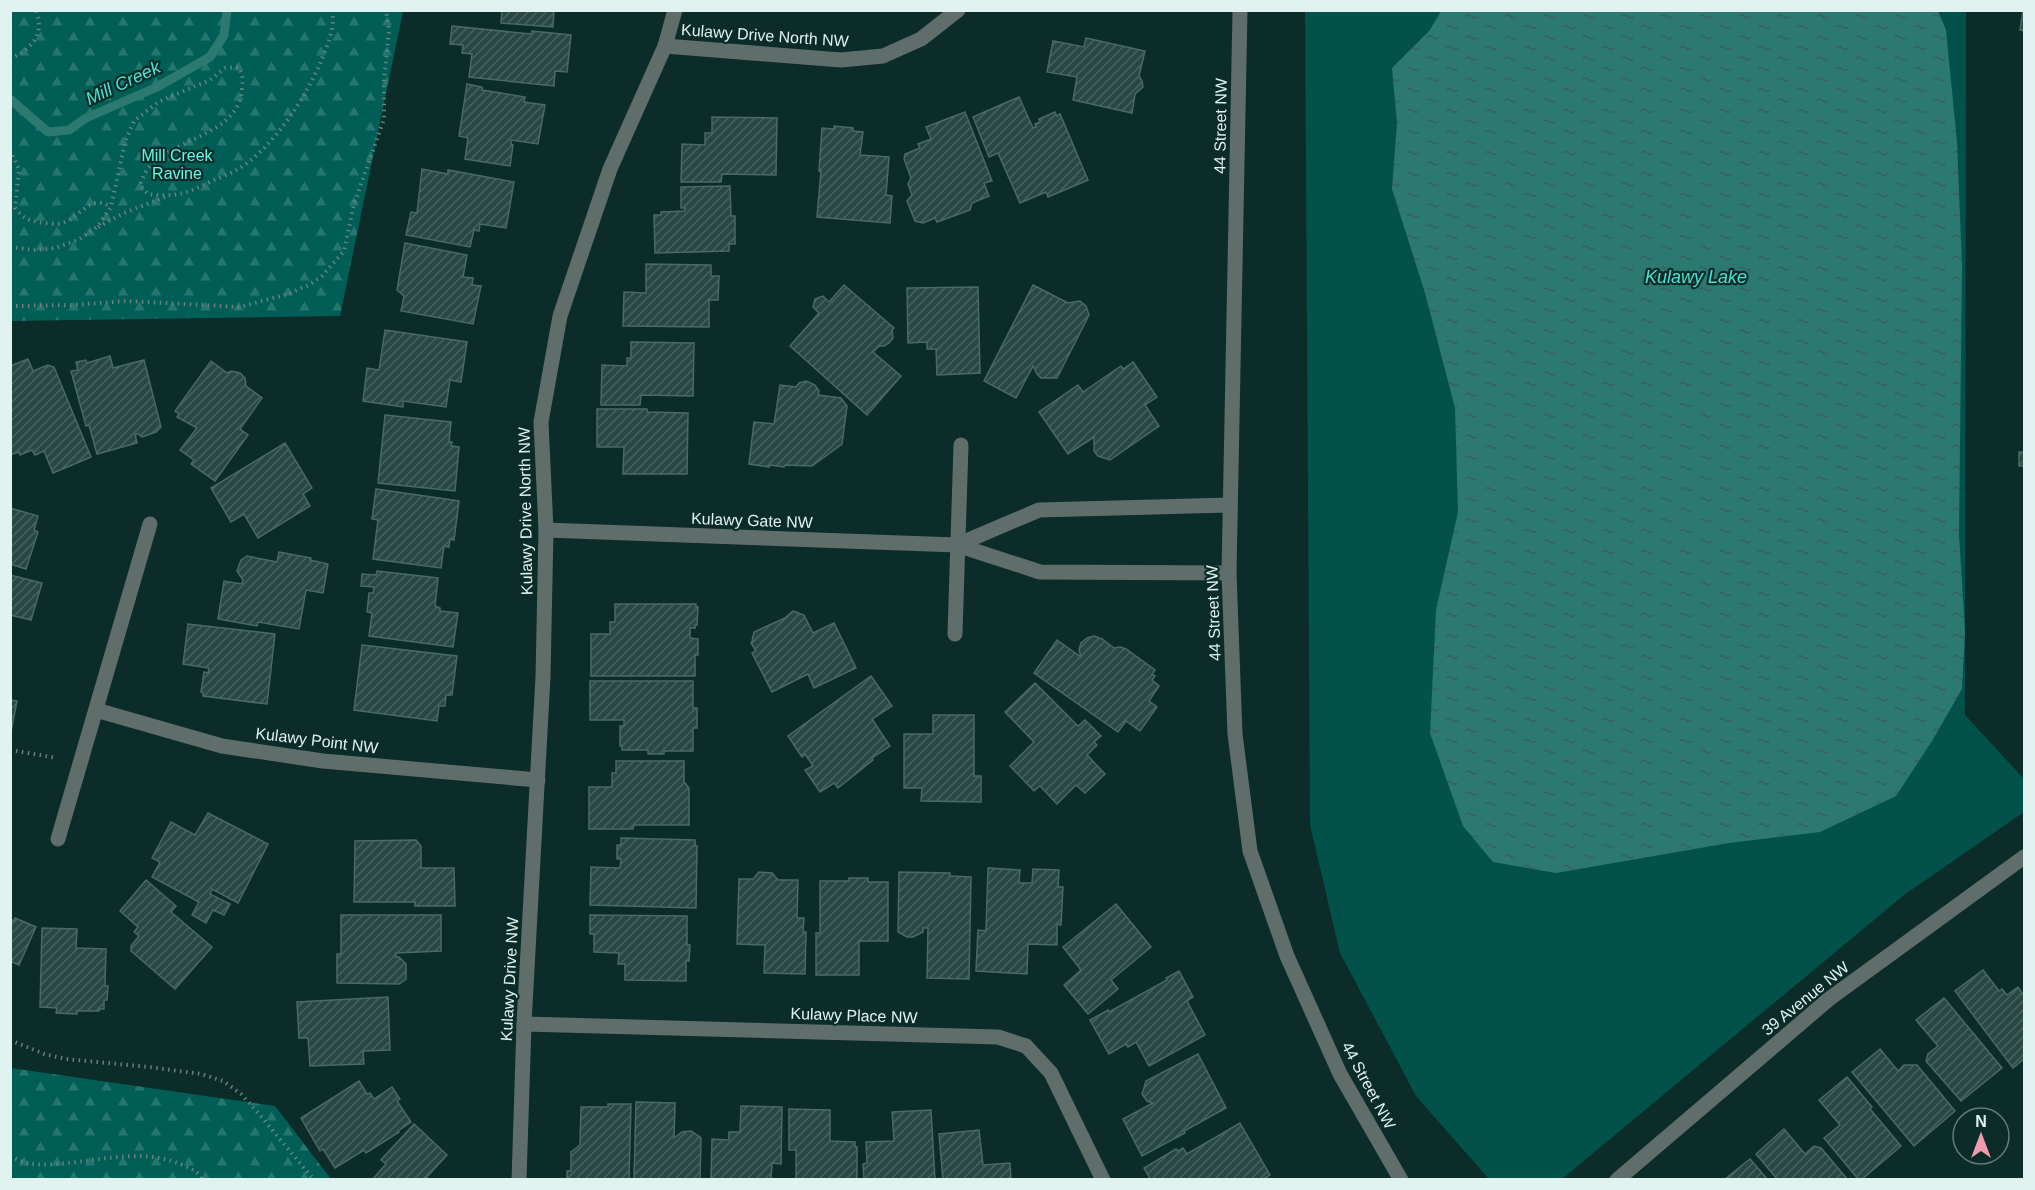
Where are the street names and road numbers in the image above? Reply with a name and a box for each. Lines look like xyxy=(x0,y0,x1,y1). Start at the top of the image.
street label: Kulawy Drive North NW xyxy=(681,21,850,50)
street label: 44 Street NW xyxy=(1211,77,1230,174)
street label: Kulawy Drive North NW xyxy=(516,426,535,595)
street label: Kulawy Gate NW xyxy=(691,510,814,531)
street label: 44 Street NW xyxy=(1203,564,1224,661)
street label: Kulawy Point NW xyxy=(255,725,380,757)
street label: Kulawy Drive NW xyxy=(498,916,521,1042)
street label: 39 Avenue NW xyxy=(1759,958,1853,1038)
street label: Kulawy Place NW xyxy=(790,1005,919,1026)
street label: 44 Street NW xyxy=(1339,1039,1399,1132)

